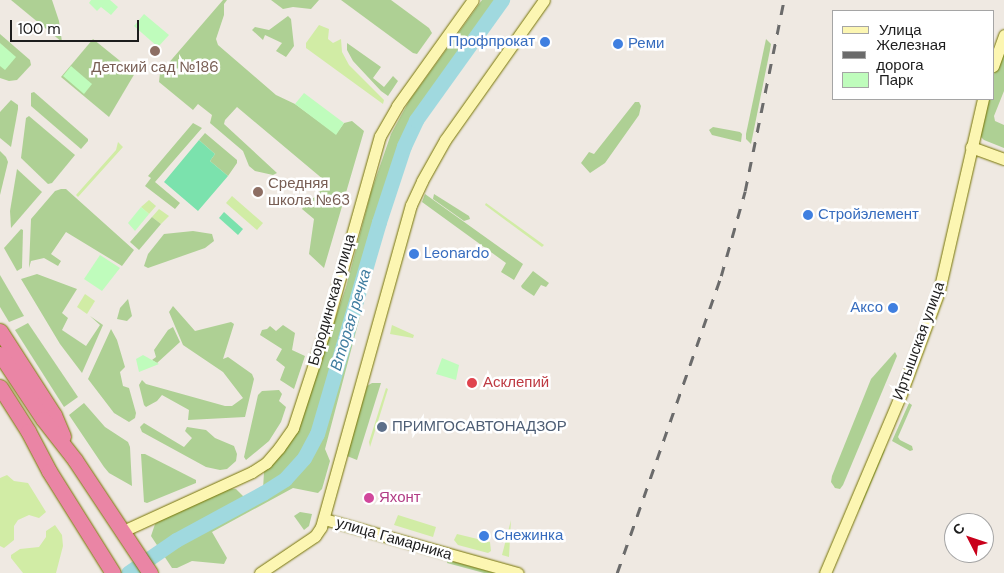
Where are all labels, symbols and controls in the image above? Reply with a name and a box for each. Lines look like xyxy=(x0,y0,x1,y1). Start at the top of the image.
scale bar xyxy=(12,10,141,42)
legend xyxy=(832,10,994,100)
text: 100 m xyxy=(18,19,61,39)
text: Улица xyxy=(879,20,922,40)
place label: Профпрокат xyxy=(449,33,535,51)
place label: Реми xyxy=(628,35,664,53)
text: Железная дорога xyxy=(876,35,946,75)
marker: Профпрокат xyxy=(539,36,551,48)
marker: Реми xyxy=(612,38,624,50)
marker: Детский сад №186 xyxy=(149,45,161,57)
place label: Детский сад №186 xyxy=(91,59,219,77)
text: Парк xyxy=(879,70,913,90)
place label: Средняя школа №63 xyxy=(268,174,350,209)
marker: Средняя школа №63 xyxy=(252,186,264,198)
place label: Стройэлемент xyxy=(818,206,919,224)
marker: Стройэлемент xyxy=(802,209,814,221)
street label: Бородинская улица xyxy=(305,232,359,368)
place label: Leonardo xyxy=(424,245,489,263)
marker: Leonardo xyxy=(408,248,420,260)
water label: Вторая речка xyxy=(326,267,376,373)
street label: Иртышская улица xyxy=(889,279,949,403)
place label: Аксо xyxy=(850,299,883,317)
marker: Аксо xyxy=(887,302,899,314)
place label: Асклепий xyxy=(483,374,549,392)
marker: Асклепий xyxy=(465,376,479,390)
place label: ПРИМГОСАВТОНАДЗОР xyxy=(392,418,567,436)
marker: ПРИМГОСАВТОНАДЗОР xyxy=(376,421,388,433)
place label: Яхонт xyxy=(379,489,421,507)
marker: Яхонт xyxy=(363,492,375,504)
north arrow xyxy=(944,513,994,563)
street label: улица Гамарника xyxy=(334,514,454,564)
text: С xyxy=(948,519,969,539)
place label: Снежинка xyxy=(494,527,563,545)
marker: Снежинка xyxy=(478,530,490,542)

